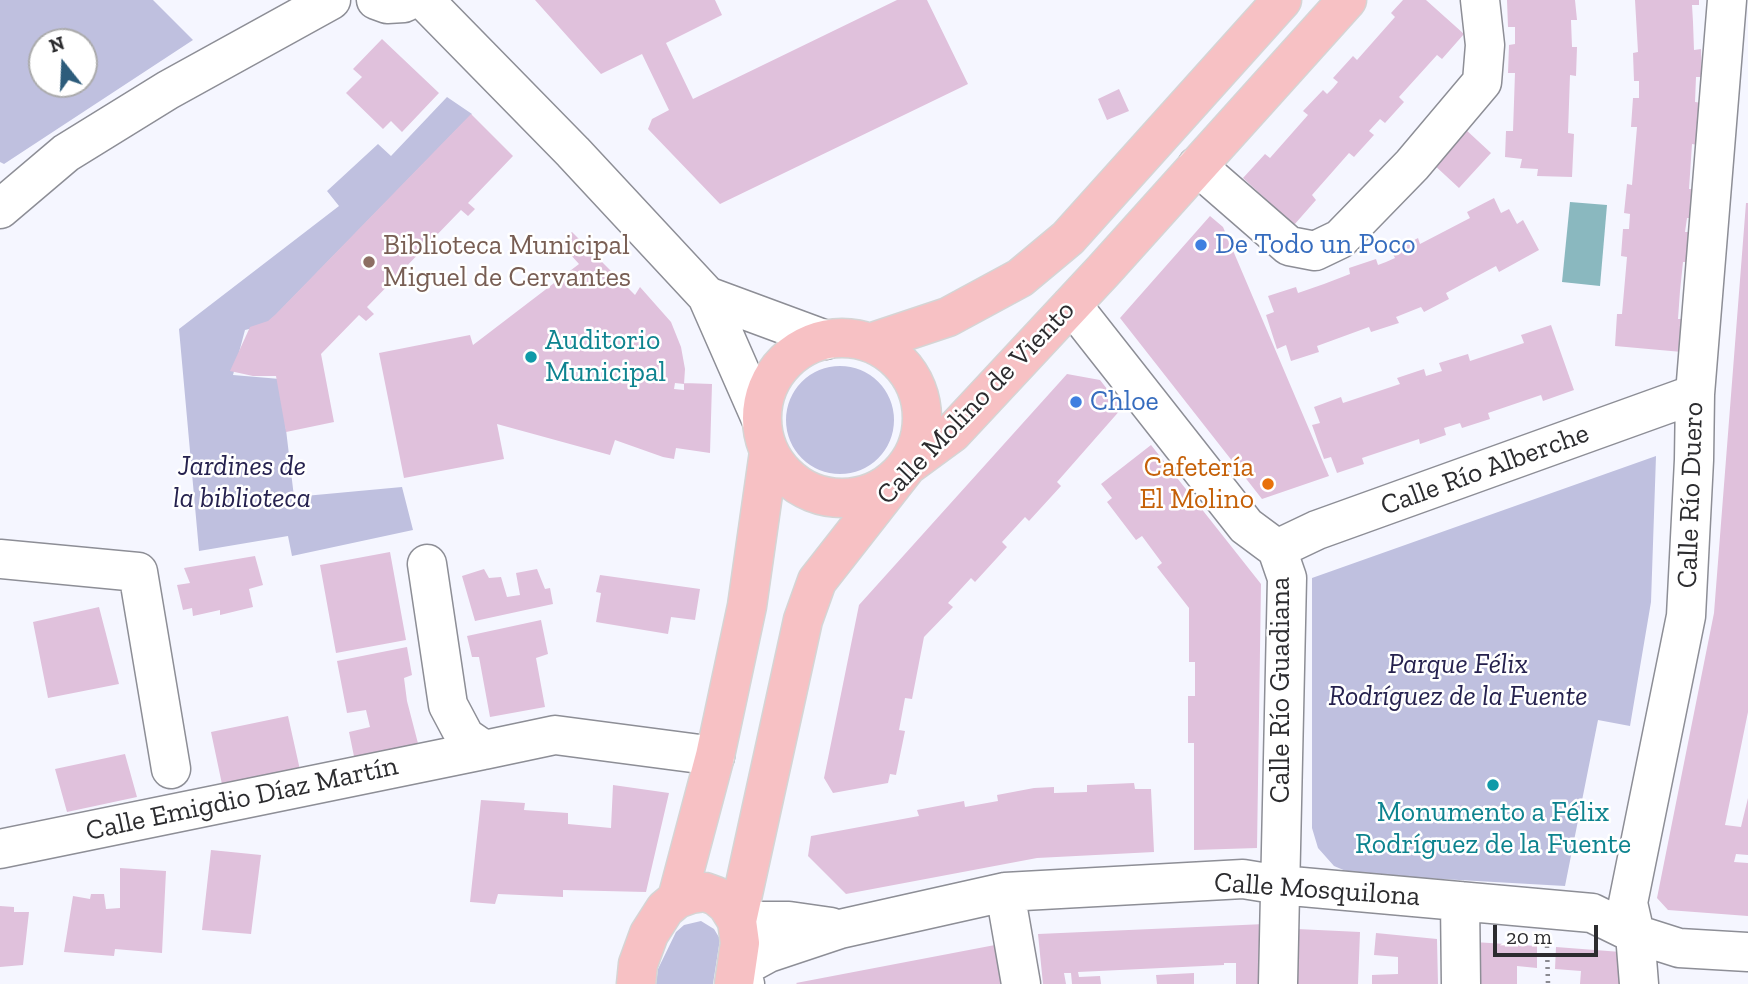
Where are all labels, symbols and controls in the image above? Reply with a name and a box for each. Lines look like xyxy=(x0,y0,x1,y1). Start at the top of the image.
north arrow xyxy=(28,28,98,98)
text: N xyxy=(47,31,67,58)
place label: De Todo un Poco xyxy=(1215,228,1416,262)
place label: Biblioteca Municipal Miguel de Cervantes xyxy=(383,229,631,295)
marker: De Todo un Poco xyxy=(1193,237,1209,253)
marker: Biblioteca Municipal Miguel de Cervantes xyxy=(361,254,377,270)
street label: Calle Molino de Viento xyxy=(870,294,1082,512)
place label: Auditorio Municipal xyxy=(545,324,666,390)
marker: Auditorio Municipal xyxy=(523,349,539,365)
place label: Chloe xyxy=(1090,385,1159,419)
marker: Chloe xyxy=(1068,394,1084,410)
street label: Calle Río Duero xyxy=(1671,401,1711,589)
street label: Calle Río Alberche xyxy=(1376,417,1594,523)
park label: Jardines de la biblioteca xyxy=(173,450,311,516)
place label: Cafetería El Molino xyxy=(1140,451,1254,517)
marker: Cafetería El Molino xyxy=(1260,476,1276,492)
street label: Calle Río Guadiana xyxy=(1264,577,1298,803)
park label: Parque Félix Rodríguez de la Fuente xyxy=(1328,648,1588,714)
street label: Calle Emigdio Díaz Martín xyxy=(83,749,401,849)
marker: Monumento a Félix Rodríguez de la Fuente xyxy=(1485,777,1501,793)
place label: Monumento a Félix Rodríguez de la Fuente xyxy=(1355,796,1631,862)
street label: Calle Mosquilona xyxy=(1213,866,1421,914)
scale bar xyxy=(1496,911,1601,955)
text: 20 m xyxy=(1506,924,1552,949)

